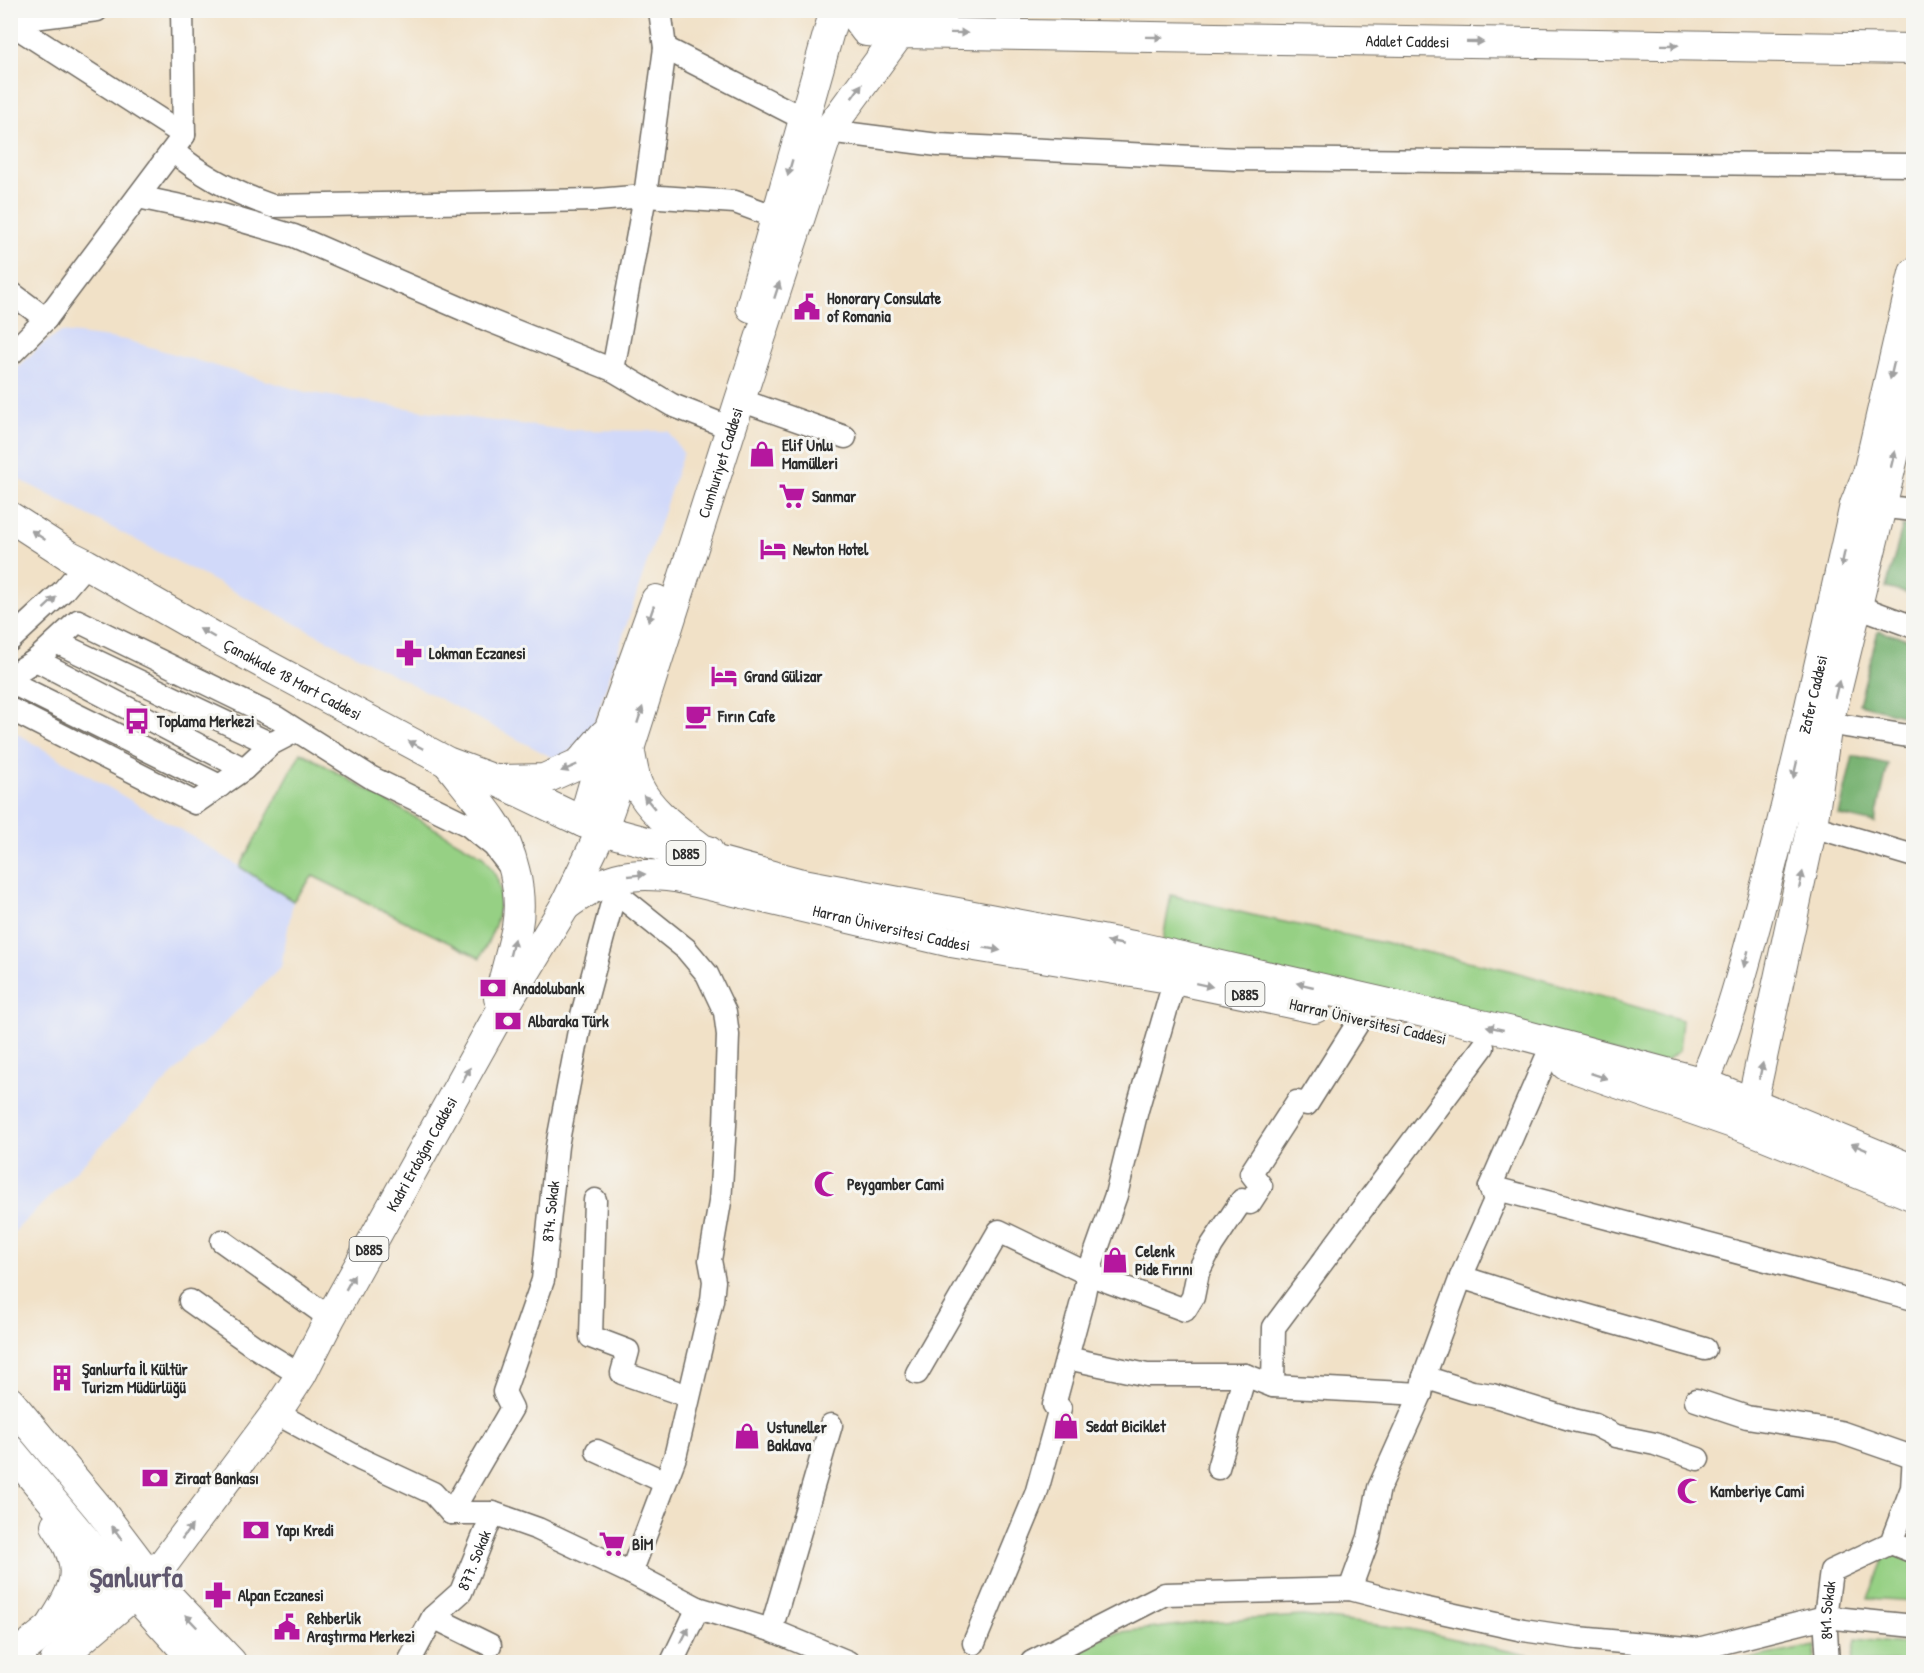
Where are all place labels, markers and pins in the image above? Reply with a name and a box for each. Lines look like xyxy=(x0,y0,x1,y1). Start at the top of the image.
place label: Honorary Consulate of Romania xyxy=(827,287,942,327)
public building icon: Honorary Consulate of Romania xyxy=(792,292,822,322)
place label: Elif Unlu Mamülleri xyxy=(782,434,838,474)
shop icon: Elif Unlu Mamülleri xyxy=(747,439,777,469)
supermarket icon: Sanmar xyxy=(777,481,807,511)
place label: Sanmar xyxy=(812,485,857,507)
hotel icon: Newton Hotel xyxy=(758,534,788,564)
place label: Newton Hotel xyxy=(793,538,869,560)
pharmacy icon: Lokman Eczanesi xyxy=(394,638,424,668)
place label: Lokman Eczanesi xyxy=(429,642,526,664)
hotel icon: Grand Gülizar xyxy=(709,661,739,691)
place label: Grand Gülizar xyxy=(744,665,823,687)
cafe icon: Fırın Cafe xyxy=(683,701,713,731)
place label: Fırın Cafe xyxy=(717,705,776,727)
bus stop icon: Toplama Merkezi xyxy=(122,706,152,736)
place label: Toplama Merkezi xyxy=(156,710,255,733)
bank icon: Anadolubank xyxy=(478,973,508,1003)
place label: Anadolubank xyxy=(513,977,585,999)
bank icon: Albaraka Türk xyxy=(493,1006,523,1036)
place label: Albaraka Türk xyxy=(528,1010,609,1032)
mosque icon: Peygamber Cami xyxy=(812,1169,842,1199)
place label: Peygamber Cami xyxy=(847,1173,944,1196)
place label: Celenk Pide Fırını xyxy=(1135,1240,1193,1280)
shop icon: Celenk Pide Fırını xyxy=(1100,1245,1130,1275)
place label: Şanlıurfa İl Kültür Turizm Müdürlüğü xyxy=(81,1358,189,1399)
building icon: Şanlıurfa İl Kültür Turizm Müdürlüğü xyxy=(47,1363,77,1393)
shop icon: Sedat Biciklet xyxy=(1051,1411,1081,1441)
place label: Sedat Biciklet xyxy=(1086,1415,1166,1437)
place label: Ustuneller Baklava xyxy=(767,1416,828,1456)
shop icon: Ustuneller Baklava xyxy=(732,1421,762,1451)
bank icon: Ziraat Bankası xyxy=(140,1463,170,1493)
place label: Ziraat Bankası xyxy=(175,1467,259,1489)
mosque icon: Kamberiye Cami xyxy=(1675,1476,1705,1506)
place label: Kamberiye Cami xyxy=(1710,1480,1805,1503)
bank icon: Yapı Kredi xyxy=(241,1515,271,1545)
place label: Yapı Kredi xyxy=(276,1519,334,1542)
supermarket icon: BİM xyxy=(597,1529,627,1559)
place label: BİM xyxy=(632,1533,654,1555)
pharmacy icon: Alpan Eczanesi xyxy=(203,1580,233,1610)
place label: Alpan Eczanesi xyxy=(238,1584,324,1607)
place label: Rehberlik Araştırma Merkezi xyxy=(307,1607,415,1647)
public building icon: Rehberlik Araştırma Merkezi xyxy=(272,1612,302,1642)

